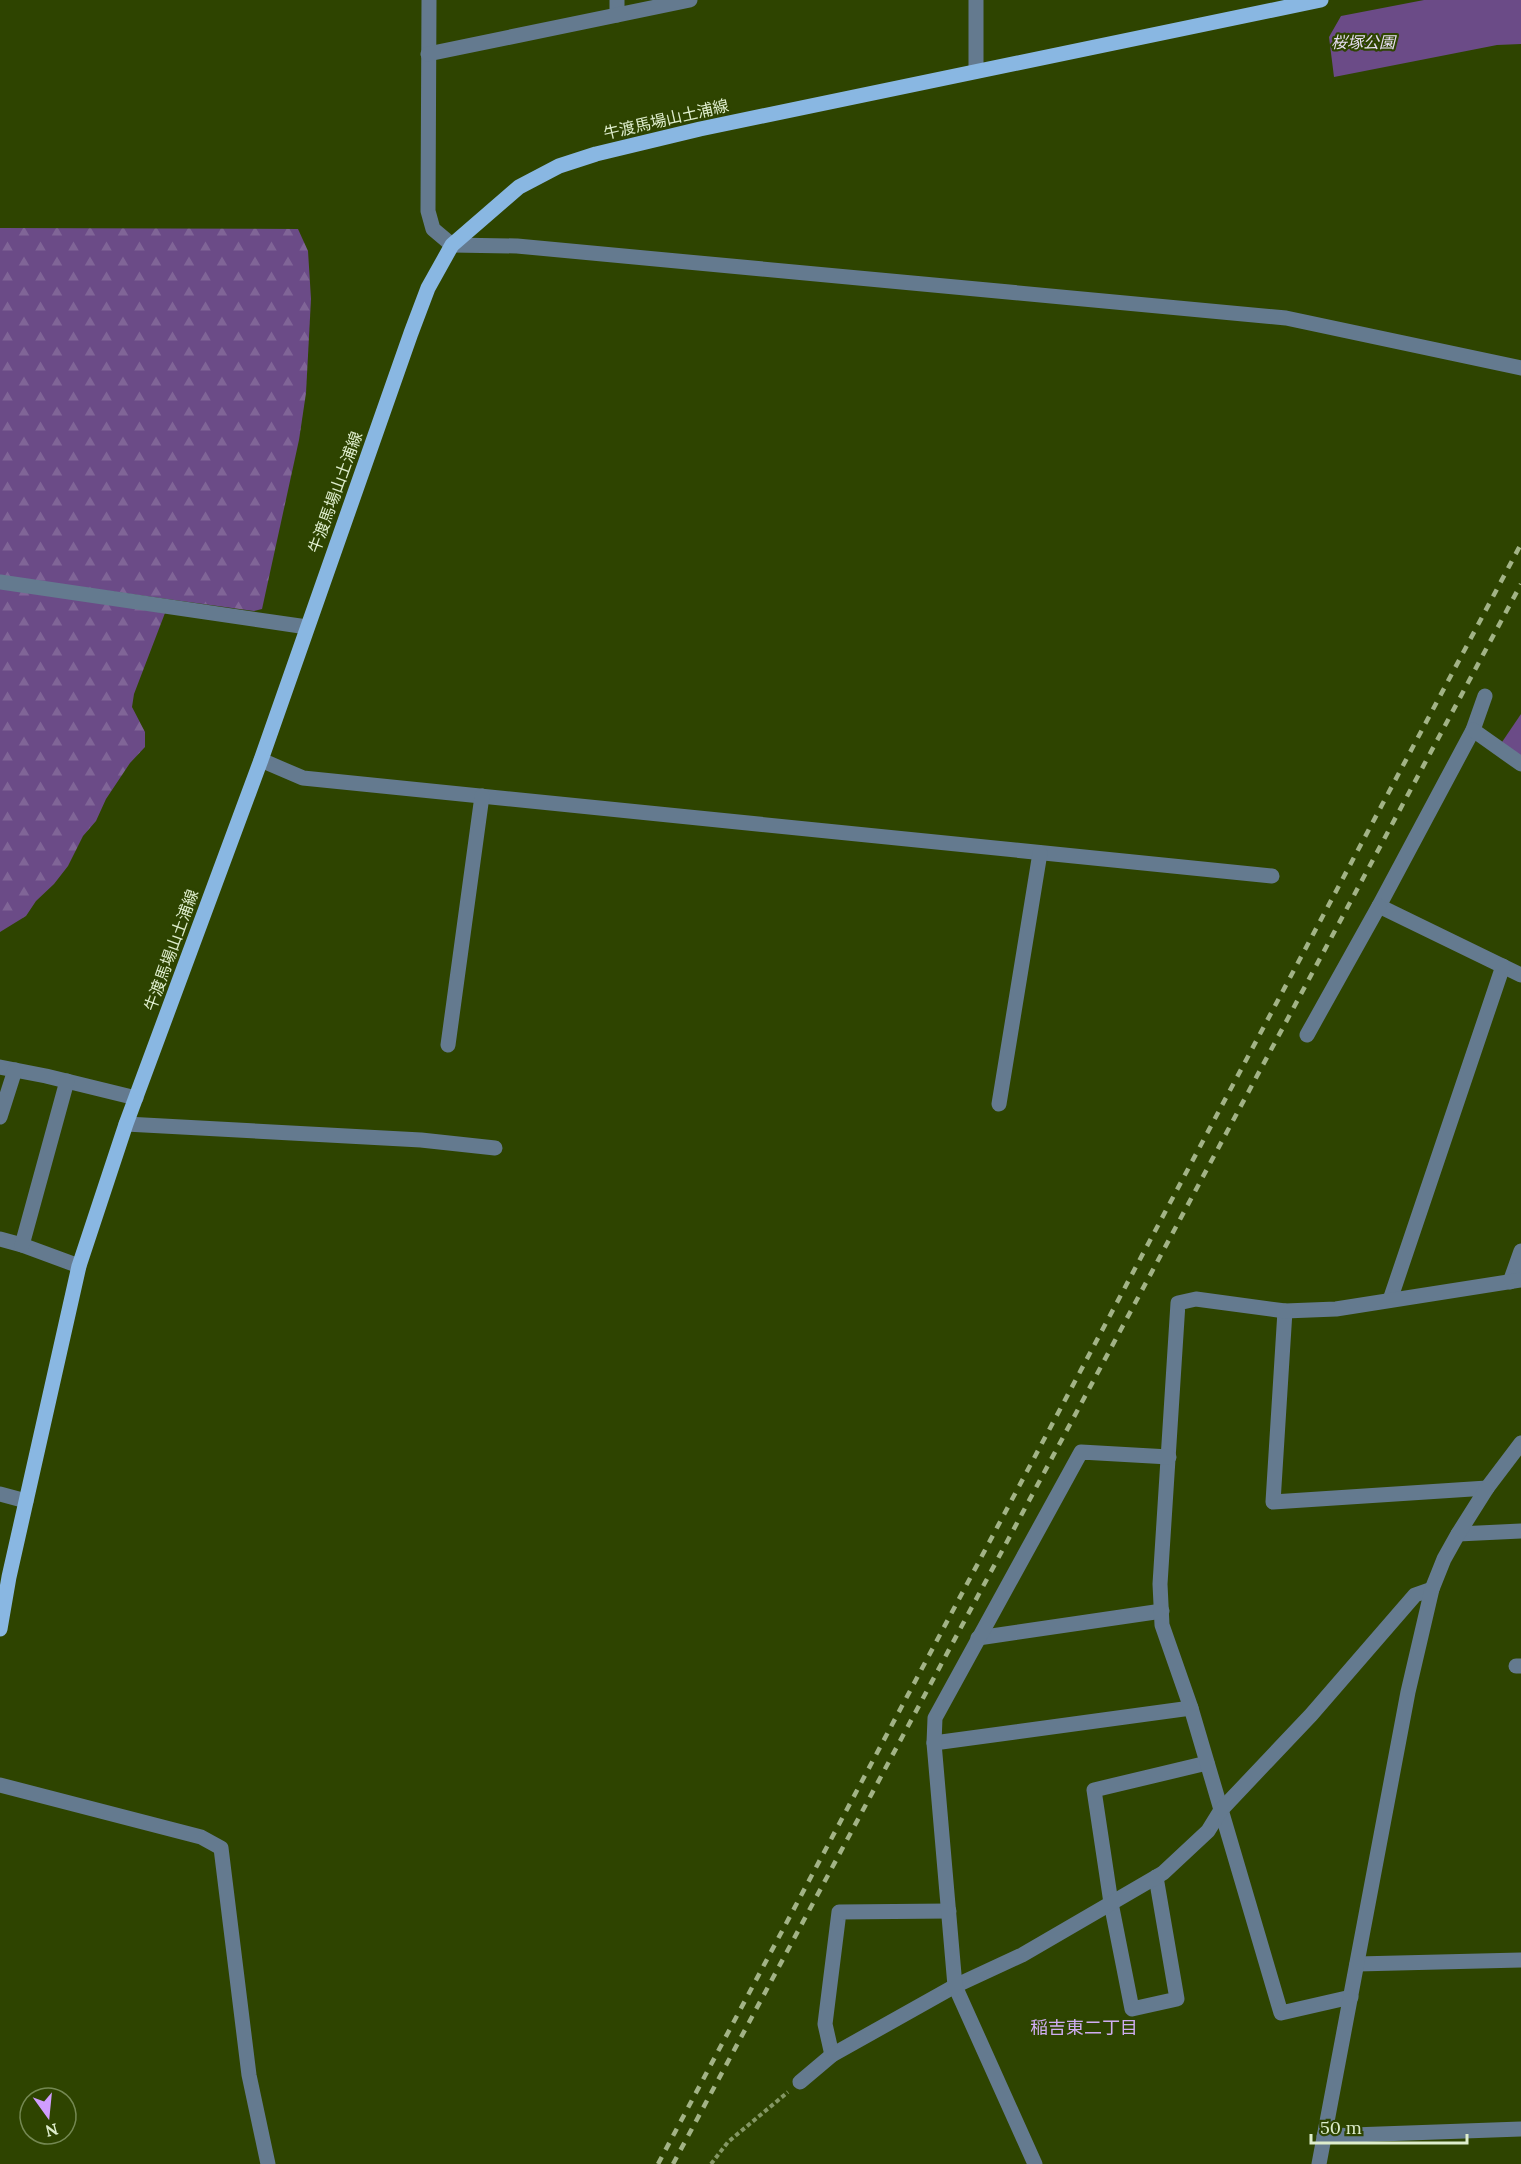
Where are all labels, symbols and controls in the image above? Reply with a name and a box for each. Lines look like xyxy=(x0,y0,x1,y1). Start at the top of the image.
park label: 桜塚公園 xyxy=(1331,32,1397,52)
street label: 牛渡馬場山土浦線 xyxy=(601,95,731,143)
street label: 牛渡馬場山土浦線 xyxy=(304,428,366,556)
street label: 牛渡馬場山土浦線 xyxy=(140,886,202,1014)
district label: 稲吉東二丁目 xyxy=(1030,2016,1138,2039)
north arrow xyxy=(18,2086,78,2146)
scale bar xyxy=(1311,2107,1467,2145)
text: 50 m xyxy=(1320,2116,1362,2139)
text: N xyxy=(43,2119,60,2142)

